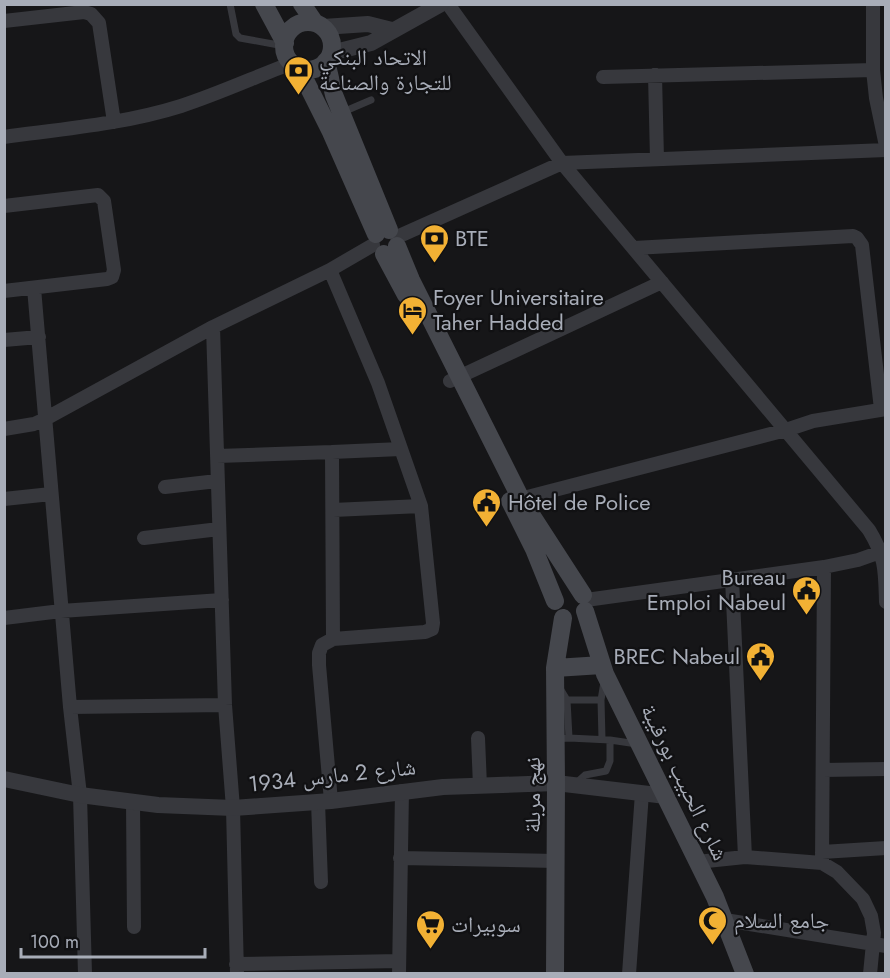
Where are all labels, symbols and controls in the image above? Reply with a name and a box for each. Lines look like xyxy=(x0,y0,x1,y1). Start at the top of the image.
place label: الاتحاد البنكي للتجارة والصناعة xyxy=(319,41,452,98)
bank icon: الاتحاد البنكي للتجارة والصناعة xyxy=(282,54,314,96)
bank icon: BTE xyxy=(418,222,450,264)
place label: BTE xyxy=(455,222,489,254)
place label: Foyer Universitaire Taher Hadded xyxy=(433,281,604,338)
hotel icon: Foyer Universitaire Taher Hadded xyxy=(396,294,428,336)
public building icon: Hôtel de Police xyxy=(471,486,503,528)
place label: Hôtel de Police xyxy=(508,486,651,518)
place label: Bureau Emploi Nabeul xyxy=(647,561,786,618)
public building icon: Bureau Emploi Nabeul xyxy=(791,574,823,616)
place label: BREC Nabeul xyxy=(614,640,740,672)
public building icon: BREC Nabeul xyxy=(745,640,777,682)
street label: شارع الحبيب بورقيبة xyxy=(633,698,737,866)
street label: شارع 2 مارس 1934 xyxy=(247,750,417,800)
street label: نهج مربلة xyxy=(516,757,548,833)
mosque icon: جامع السلام xyxy=(697,904,729,946)
place label: جامع السلام xyxy=(734,904,829,936)
supermarket icon: سوبيرات xyxy=(414,908,446,950)
place label: سوبيرات xyxy=(451,908,521,940)
scale bar xyxy=(21,921,206,959)
text: 100 m xyxy=(30,929,79,955)

